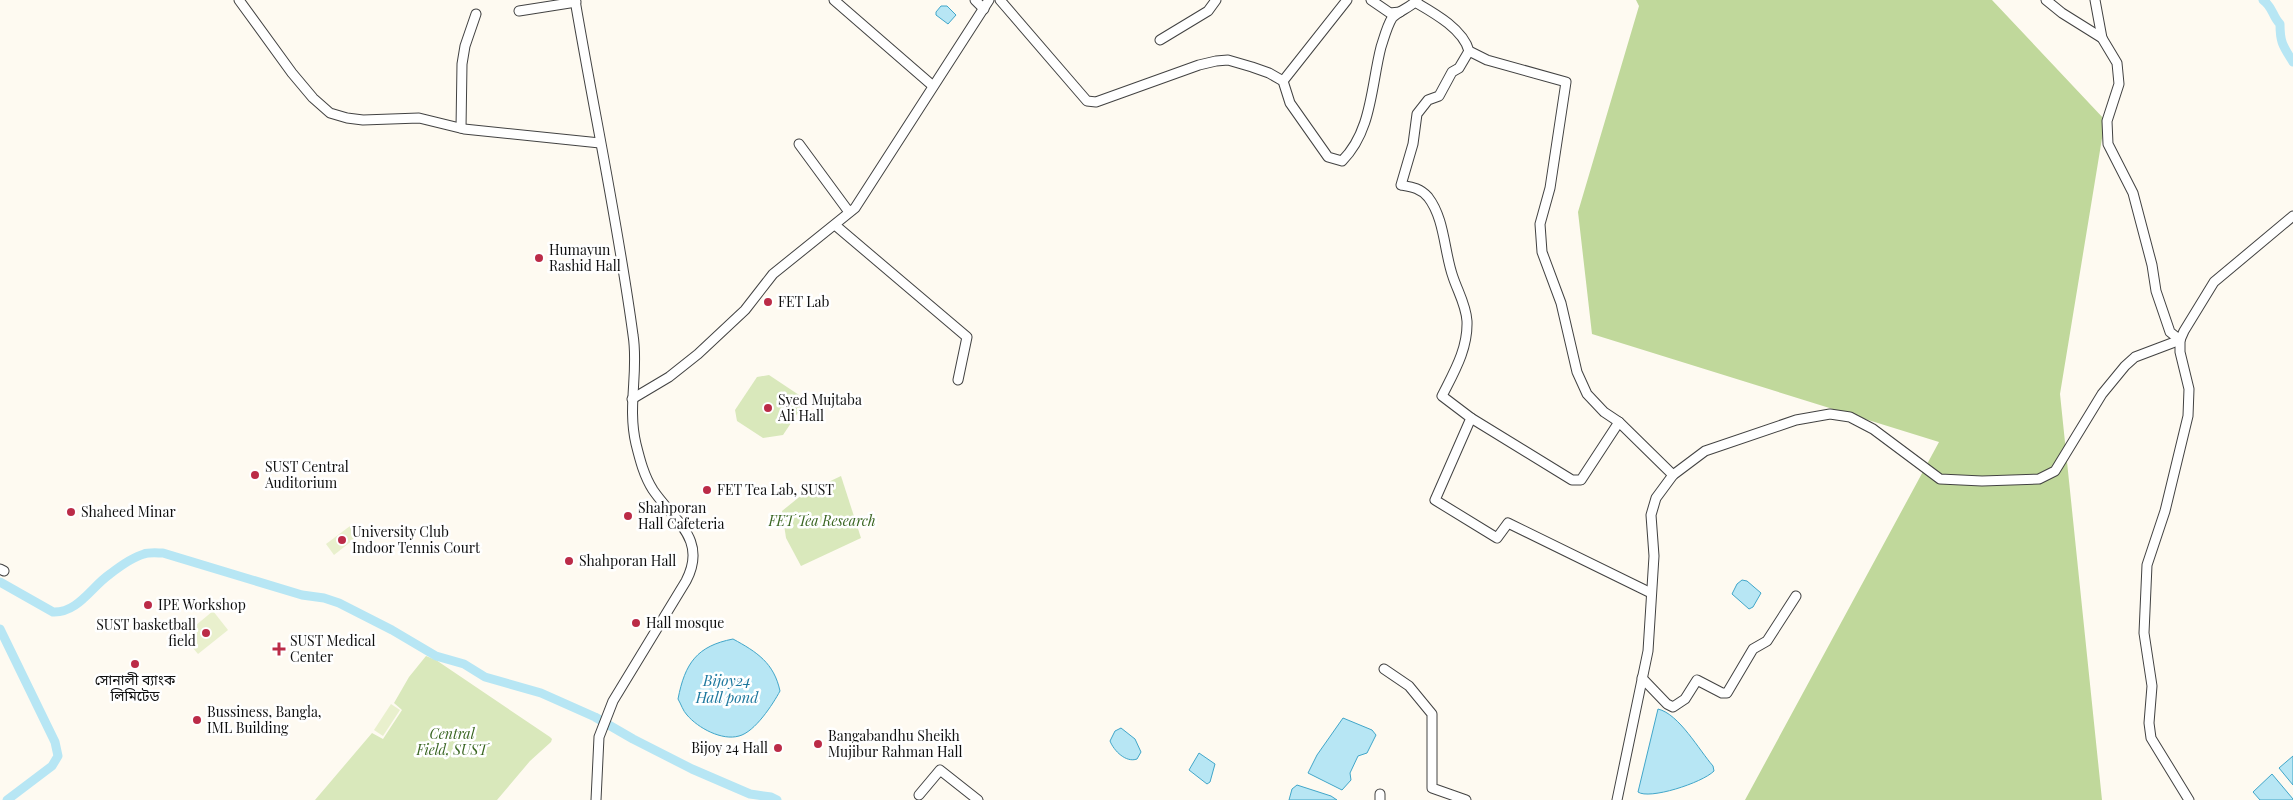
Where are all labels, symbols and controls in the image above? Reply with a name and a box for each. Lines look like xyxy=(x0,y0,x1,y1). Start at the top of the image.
place label: Humayun Rashid Hall xyxy=(549,240,621,275)
marker: Humayun Rashid Hall xyxy=(533,252,545,264)
place label: FET Lab xyxy=(778,292,830,311)
marker: FET Lab xyxy=(762,296,774,308)
place label: Syed Mujtaba Ali Hall xyxy=(777,390,862,425)
marker: Syed Mujtaba Ali Hall xyxy=(762,402,774,414)
place label: SUST Central Auditorium xyxy=(264,457,349,492)
marker: SUST Central Auditorium xyxy=(249,469,261,481)
place label: FET Tea Lab, SUST xyxy=(717,480,834,499)
marker: FET Tea Lab, SUST xyxy=(701,484,713,496)
place label: Shahporan Hall Cafeteria xyxy=(638,498,724,533)
place label: Shaheed Minar xyxy=(81,502,176,521)
marker: Shaheed Minar xyxy=(65,506,77,518)
marker: Shahporan Hall Cafeteria xyxy=(622,510,634,522)
park label: FET Tea Research xyxy=(768,511,875,530)
place label: University Club Indoor Tennis Court xyxy=(352,522,481,557)
marker: University Club Indoor Tennis Court xyxy=(336,534,348,546)
place label: Shahporan Hall xyxy=(579,551,676,570)
marker: Shahporan Hall xyxy=(563,555,575,567)
place label: IPE Workshop xyxy=(158,595,246,614)
marker: IPE Workshop xyxy=(142,599,154,611)
place label: Hall mosque xyxy=(646,613,724,632)
place label: SUST basketball field xyxy=(96,615,196,650)
marker: Hall mosque xyxy=(630,617,642,629)
marker: SUST basketball field xyxy=(200,627,212,639)
place label: SUST Medical Center xyxy=(290,631,376,666)
marker: SUST Medical Center xyxy=(272,642,286,656)
marker: সোনালী ব্যাংক লিমিটেড xyxy=(129,658,141,670)
place label: সোনালী ব্যাংক লিমিটেড xyxy=(95,670,176,705)
water label: Bijoy24 Hall pond xyxy=(695,670,759,707)
place label: Bussiness, Bangla, IML Building xyxy=(207,702,322,737)
marker: Bussiness, Bangla, IML Building xyxy=(191,714,203,726)
park label: Central Field, SUST xyxy=(416,724,490,759)
place label: Bangabandhu Sheikh Mujibur Rahman Hall xyxy=(828,726,962,761)
place label: Bijoy 24 Hall xyxy=(691,738,768,757)
marker: Bangabandhu Sheikh Mujibur Rahman Hall xyxy=(812,738,824,750)
marker: Bijoy 24 Hall xyxy=(772,742,784,754)

